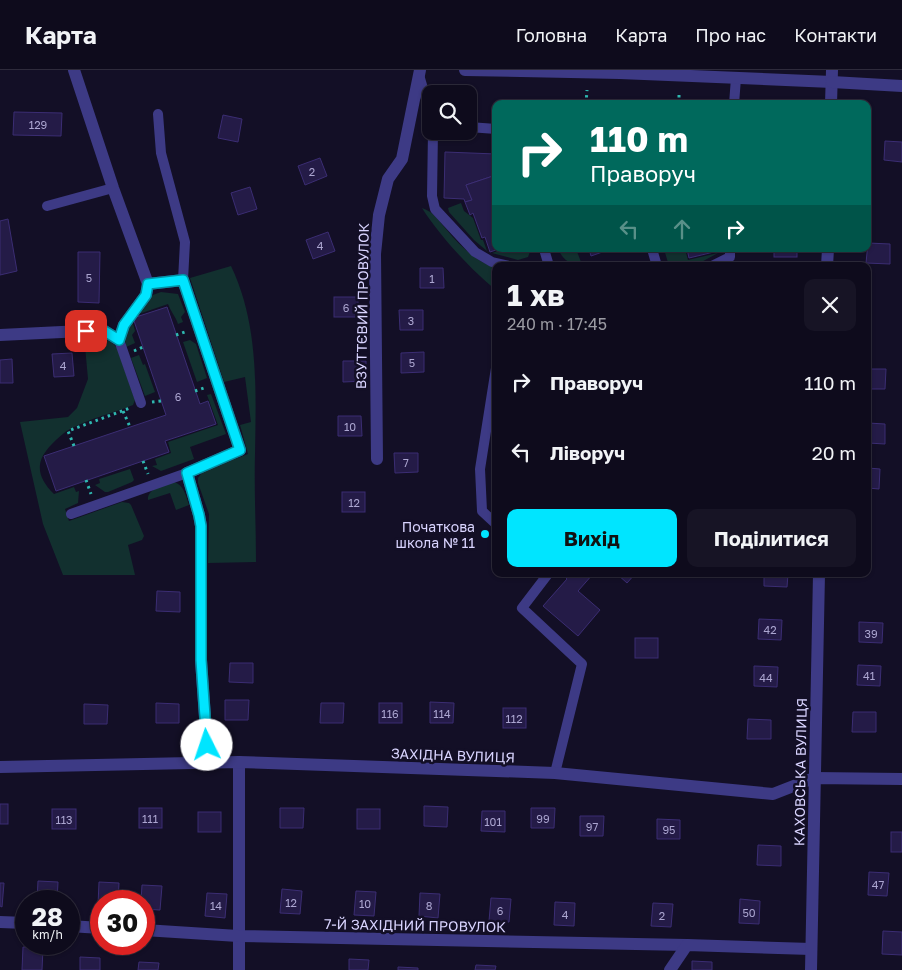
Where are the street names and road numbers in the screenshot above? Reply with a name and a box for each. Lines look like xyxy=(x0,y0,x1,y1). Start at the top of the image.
street label: ВЗУТТЄВИЙ ПРОВУЛОК xyxy=(352,223,372,389)
street label: КАХОВСЬКА ВУЛИЦЯ xyxy=(790,698,810,846)
street label: ЗАХІДНА ВУЛИЦЯ xyxy=(391,744,515,766)
street label: 7-Й ЗАХІДНИЙ ПРОВУЛОК xyxy=(324,915,506,935)

